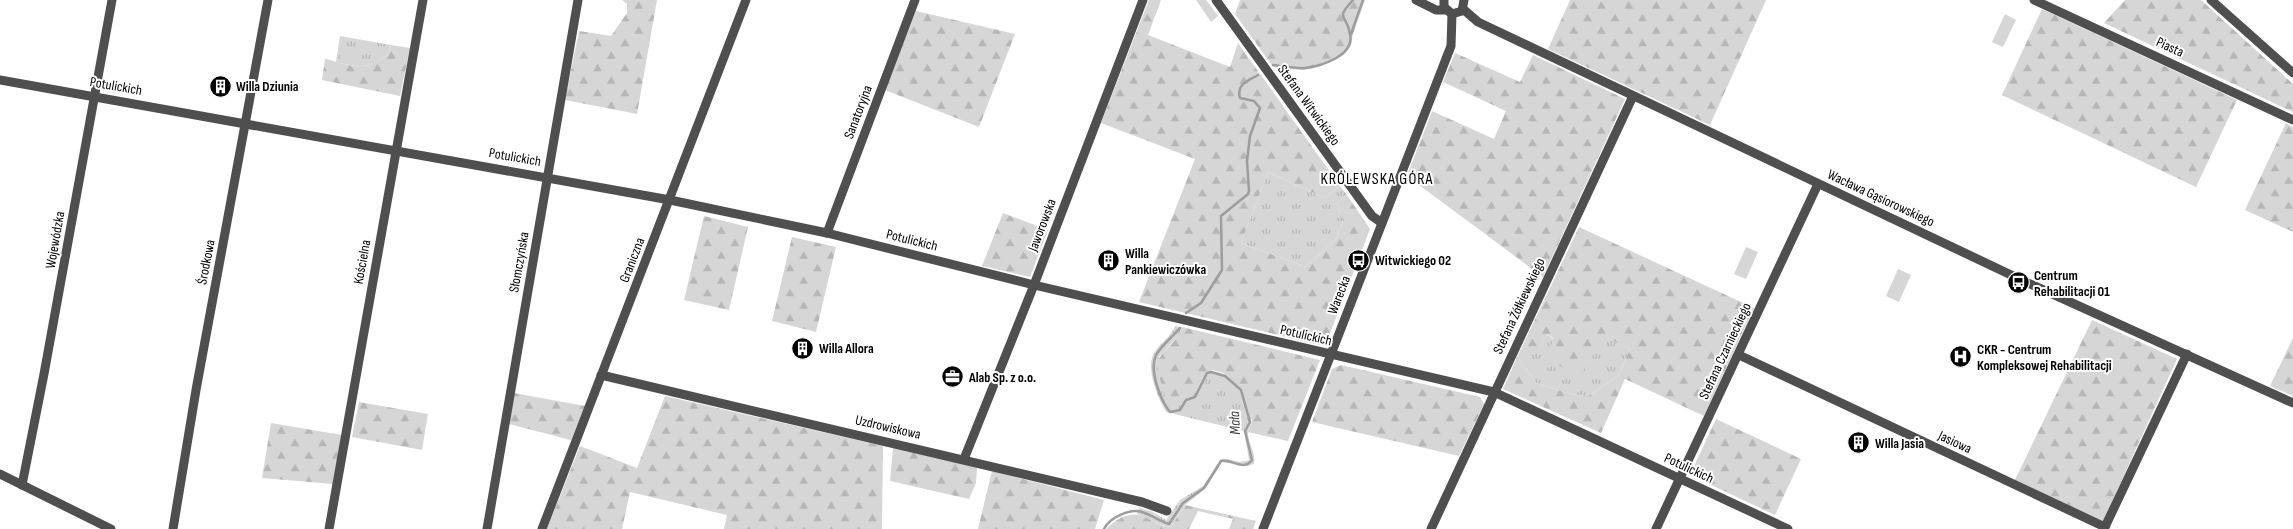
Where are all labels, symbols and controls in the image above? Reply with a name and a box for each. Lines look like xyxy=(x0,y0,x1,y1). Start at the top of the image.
street label: Piasta xyxy=(2153,33,2187,61)
street label: Stefana Witwickiego xyxy=(1274,61,1344,149)
street label: Potulickich xyxy=(89,73,143,99)
building icon: Willa Dziunia xyxy=(208,74,232,98)
place label: Willa Dziunia xyxy=(236,78,299,95)
street label: Sanatoryjna xyxy=(840,83,876,141)
street label: Potulickich xyxy=(488,144,542,170)
street label: Wacława Gąsiorowskiego xyxy=(1825,166,1937,230)
district label: KRÓLEWSKA GÓRA xyxy=(1321,170,1433,189)
street label: Jaworowska xyxy=(1024,196,1060,255)
street label: Wojewódzka xyxy=(42,210,68,270)
street label: Potulickich xyxy=(884,225,940,255)
street label: Słomczyńska xyxy=(505,230,533,294)
street label: Graniczna xyxy=(616,235,648,285)
street label: Środkowa xyxy=(193,238,219,286)
street label: Kościelna xyxy=(350,238,374,286)
place label: Willa Pankiewiczówka xyxy=(1125,245,1206,278)
bus stop icon: Witwickiego 02 xyxy=(1347,248,1371,272)
building icon: Willa Pankiewiczówka xyxy=(1097,249,1121,273)
place label: Witwickiego 02 xyxy=(1375,252,1451,269)
street label: Stefana Żółkiewskiego xyxy=(1489,255,1549,357)
place label: Centrum Rehabilitacji 01 xyxy=(2034,267,2110,300)
bus stop icon: Centrum Rehabilitacji 01 xyxy=(2006,271,2030,295)
street label: Warecka xyxy=(1324,273,1354,317)
street label: Stefana Czarnieckiego xyxy=(1695,300,1755,402)
street label: Potulickich xyxy=(1279,321,1333,349)
building icon: Willa Allora xyxy=(791,336,815,360)
place label: Willa Allora xyxy=(819,340,874,357)
place label: CKR - Centrum Kompleksowej Rehabilitacji xyxy=(1977,341,2112,374)
hospital icon: CKR - Centrum Kompleksowej Rehabilitacji xyxy=(1949,345,1973,369)
office icon: Alab Sp. z o.o. xyxy=(941,365,965,389)
place label: Alab Sp. z o.o. xyxy=(968,369,1036,386)
street label: Uzdrowiskowa xyxy=(854,411,922,443)
water label: Mała xyxy=(1225,411,1245,435)
street label: Jasiowa xyxy=(1935,427,1974,457)
building icon: Willa Jasia xyxy=(1847,431,1871,455)
place label: Willa Jasia xyxy=(1875,435,1924,452)
street label: Potulickich xyxy=(1662,449,1716,487)

